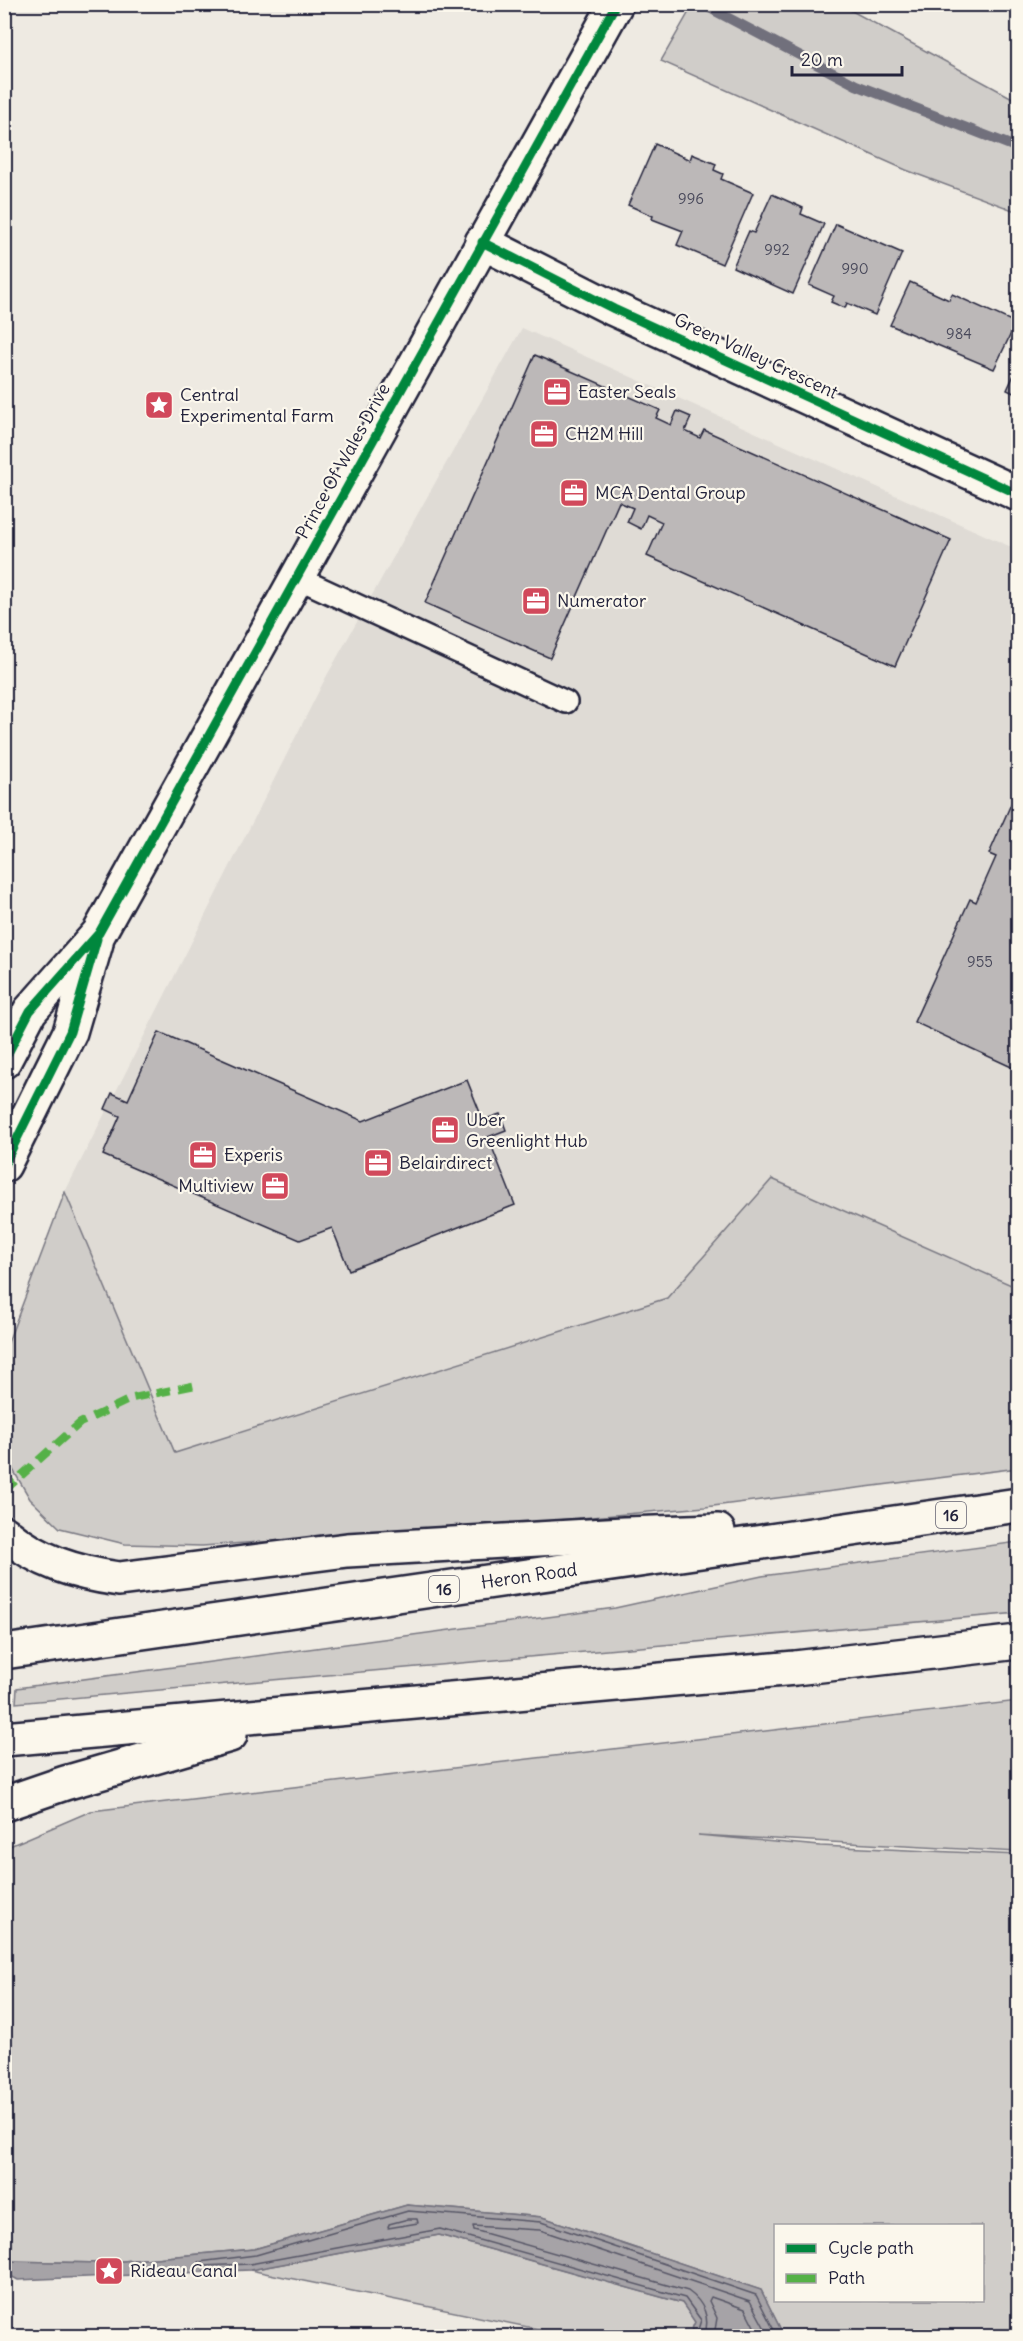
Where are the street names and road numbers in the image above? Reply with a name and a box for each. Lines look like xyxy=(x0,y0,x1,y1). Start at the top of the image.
street label: Green Valley Crescent xyxy=(671,307,842,404)
street label: Prince Of Wales Drive xyxy=(290,379,395,543)
road number: 16 xyxy=(936,1502,966,1528)
street label: Heron Road xyxy=(479,1557,579,1594)
road number: 16 xyxy=(429,1576,459,1602)

